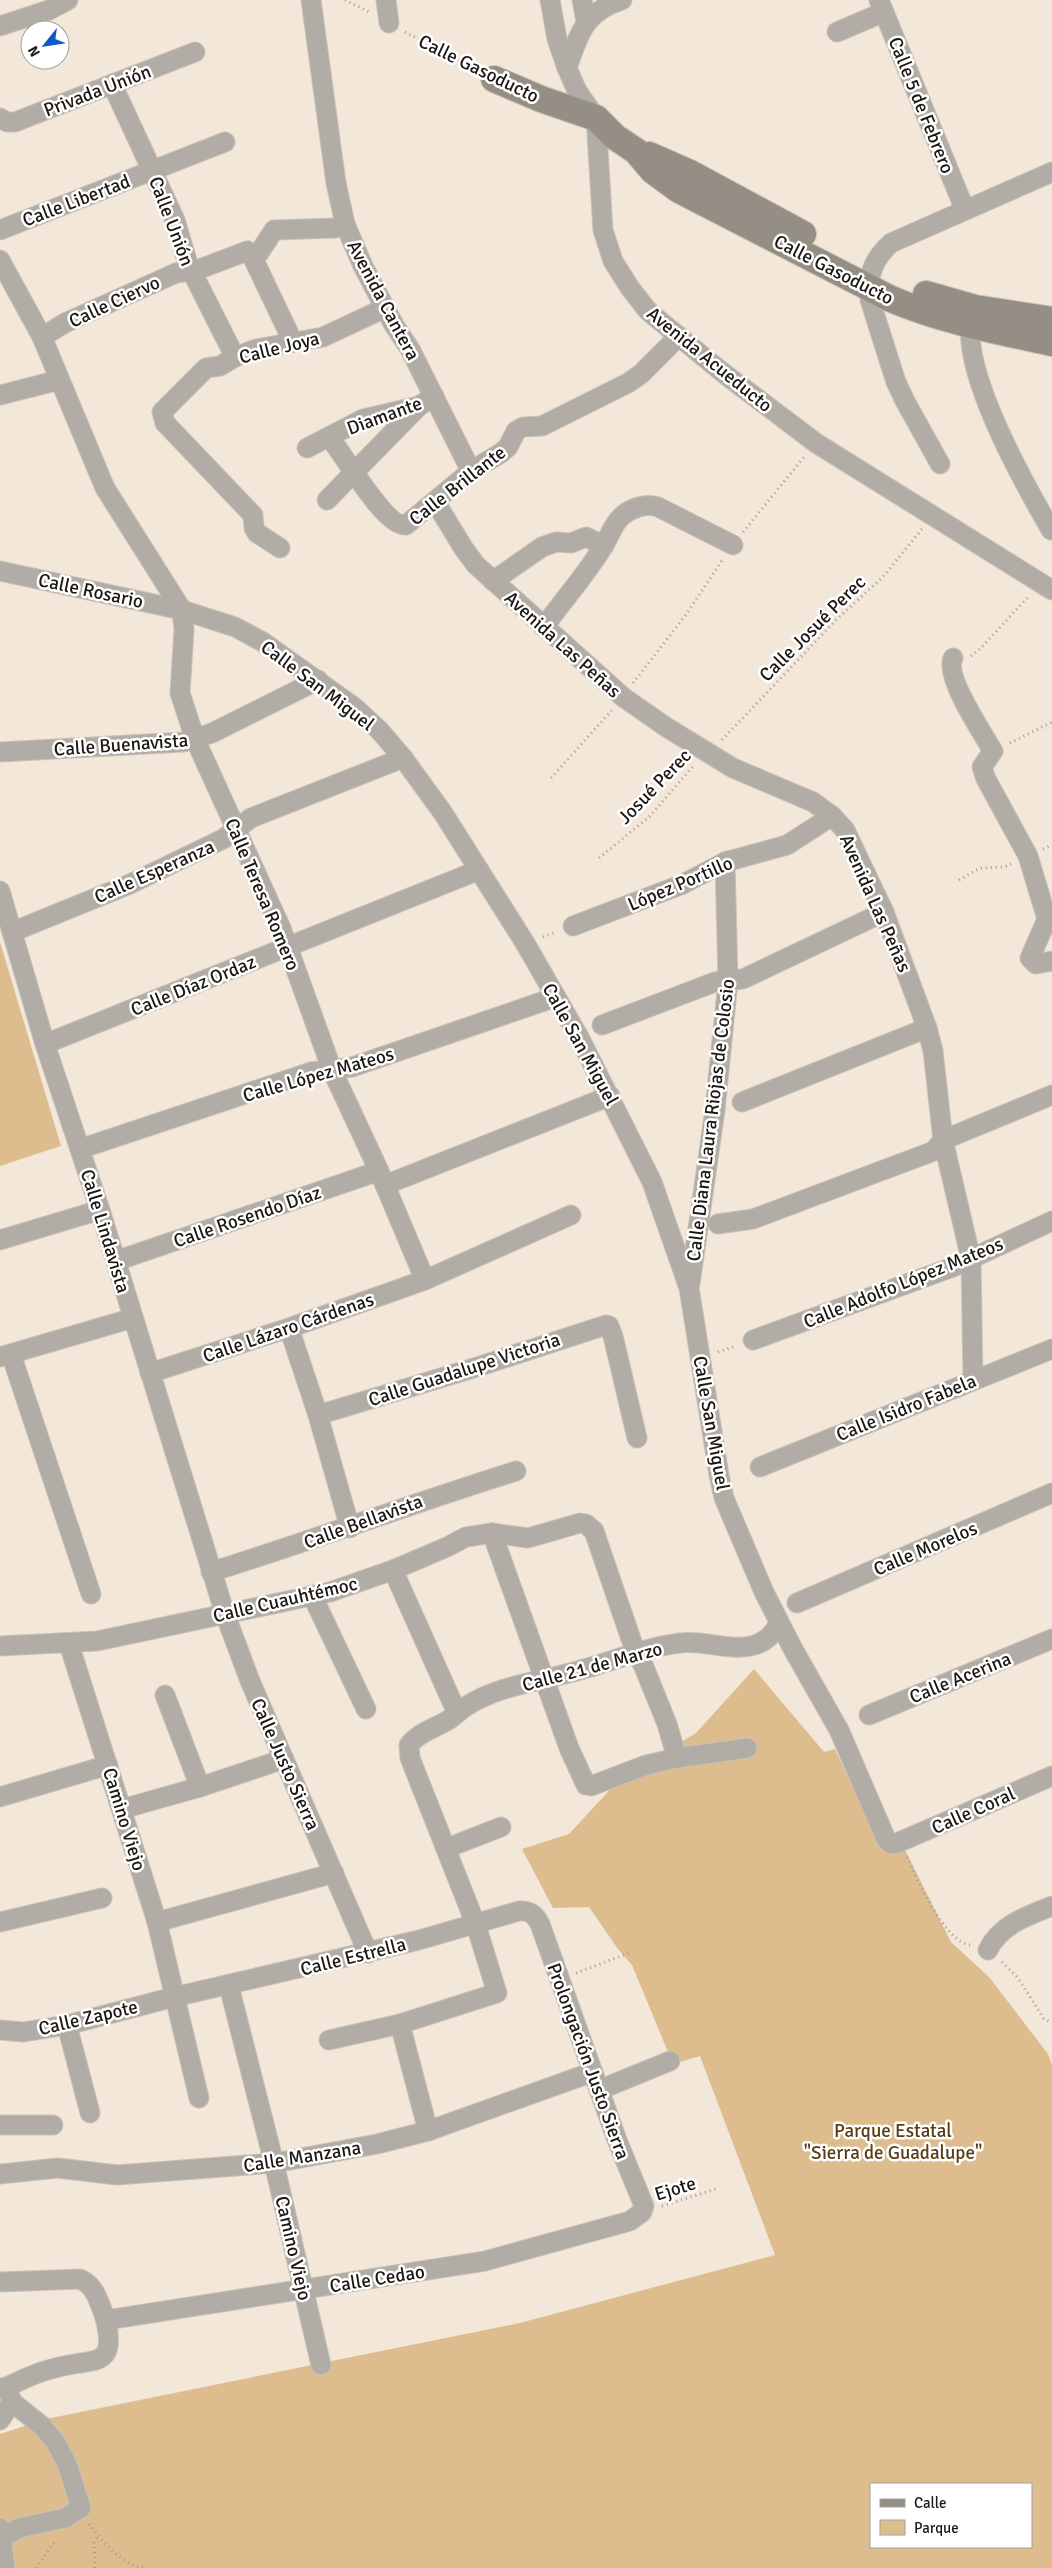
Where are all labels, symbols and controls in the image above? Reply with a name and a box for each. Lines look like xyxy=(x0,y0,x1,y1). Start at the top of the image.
north arrow xyxy=(20,20,70,70)
street label: Calle Gasoducto xyxy=(414,29,543,108)
street label: Calle 5 de Febrero xyxy=(883,34,959,177)
text: N xyxy=(24,43,44,60)
street label: Privada Unión xyxy=(40,59,155,122)
street label: Calle Libertad xyxy=(19,169,134,232)
street label: Calle Unión xyxy=(143,173,199,269)
street label: Calle Gasoducto xyxy=(770,229,898,310)
street label: Avenida Cantera xyxy=(341,236,425,365)
street label: Calle Ciervo xyxy=(65,270,164,333)
street label: Avenida Acueducto xyxy=(642,302,777,418)
street label: Calle Joya xyxy=(237,326,322,370)
street label: Diamante xyxy=(343,391,425,441)
street label: Calle Brillante xyxy=(404,441,511,531)
street label: Calle Rosario xyxy=(36,568,146,614)
street label: Calle Josué Perec xyxy=(754,570,871,687)
street label: Avenida Las Peñas xyxy=(499,586,626,703)
street label: Calle San Miguel xyxy=(256,635,379,736)
street label: Calle Buenavista xyxy=(53,728,189,762)
street label: Josué Perec xyxy=(613,744,697,829)
street label: Calle Teresa Romero xyxy=(219,815,305,974)
street label: Avenida Las Peñas xyxy=(834,831,916,976)
street label: Calle Esperanza xyxy=(91,835,218,909)
street label: López Portillo xyxy=(624,851,737,917)
street label: Calle Díaz Ordaz xyxy=(127,950,259,1022)
street label: Calle Diana Laura Riojas de Colosio xyxy=(682,977,740,1263)
street label: Calle San Miguel xyxy=(537,979,624,1110)
street label: Calle López Mateos xyxy=(240,1042,397,1108)
street label: Calle Lindavista xyxy=(75,1167,135,1296)
street label: Calle Rosendo Díaz xyxy=(170,1180,324,1253)
street label: Calle Adolfo López Mateos xyxy=(800,1232,1007,1334)
street label: Calle Lázaro Cárdenas xyxy=(200,1287,377,1368)
street label: Calle Guadalupe Victoria xyxy=(365,1328,563,1412)
street label: Calle San Miguel xyxy=(687,1354,735,1492)
street label: Calle Isidro Fabela xyxy=(833,1369,980,1447)
street label: Calle Bellavista xyxy=(301,1489,426,1555)
street label: Calle Morelos xyxy=(870,1516,981,1582)
street label: Calle Cuauhtémoc xyxy=(211,1572,360,1628)
street label: Calle 21 de Marzo xyxy=(520,1637,665,1697)
street label: Calle Acerina xyxy=(906,1647,1015,1709)
street label: Calle Justo Sierra xyxy=(245,1695,325,1834)
street label: Camino Viejo xyxy=(97,1765,151,1874)
street label: Calle Coral xyxy=(928,1782,1019,1840)
street label: Calle Estrella xyxy=(298,1932,408,1982)
street label: Prolongación Justo Sierra xyxy=(541,1960,635,2163)
street label: Calle Zapote xyxy=(36,1995,140,2041)
park label: Parque Estatal "Sierra de Guadalupe" xyxy=(804,2119,982,2165)
street label: Calle Manzana xyxy=(242,2136,363,2178)
street label: Ejote xyxy=(652,2171,699,2207)
street label: Camino Viejo xyxy=(269,2194,317,2303)
street label: Calle Cedao xyxy=(328,2260,426,2298)
legend xyxy=(870,2483,1032,2548)
text: Calle xyxy=(914,2494,947,2512)
text: Parque xyxy=(914,2519,959,2537)

